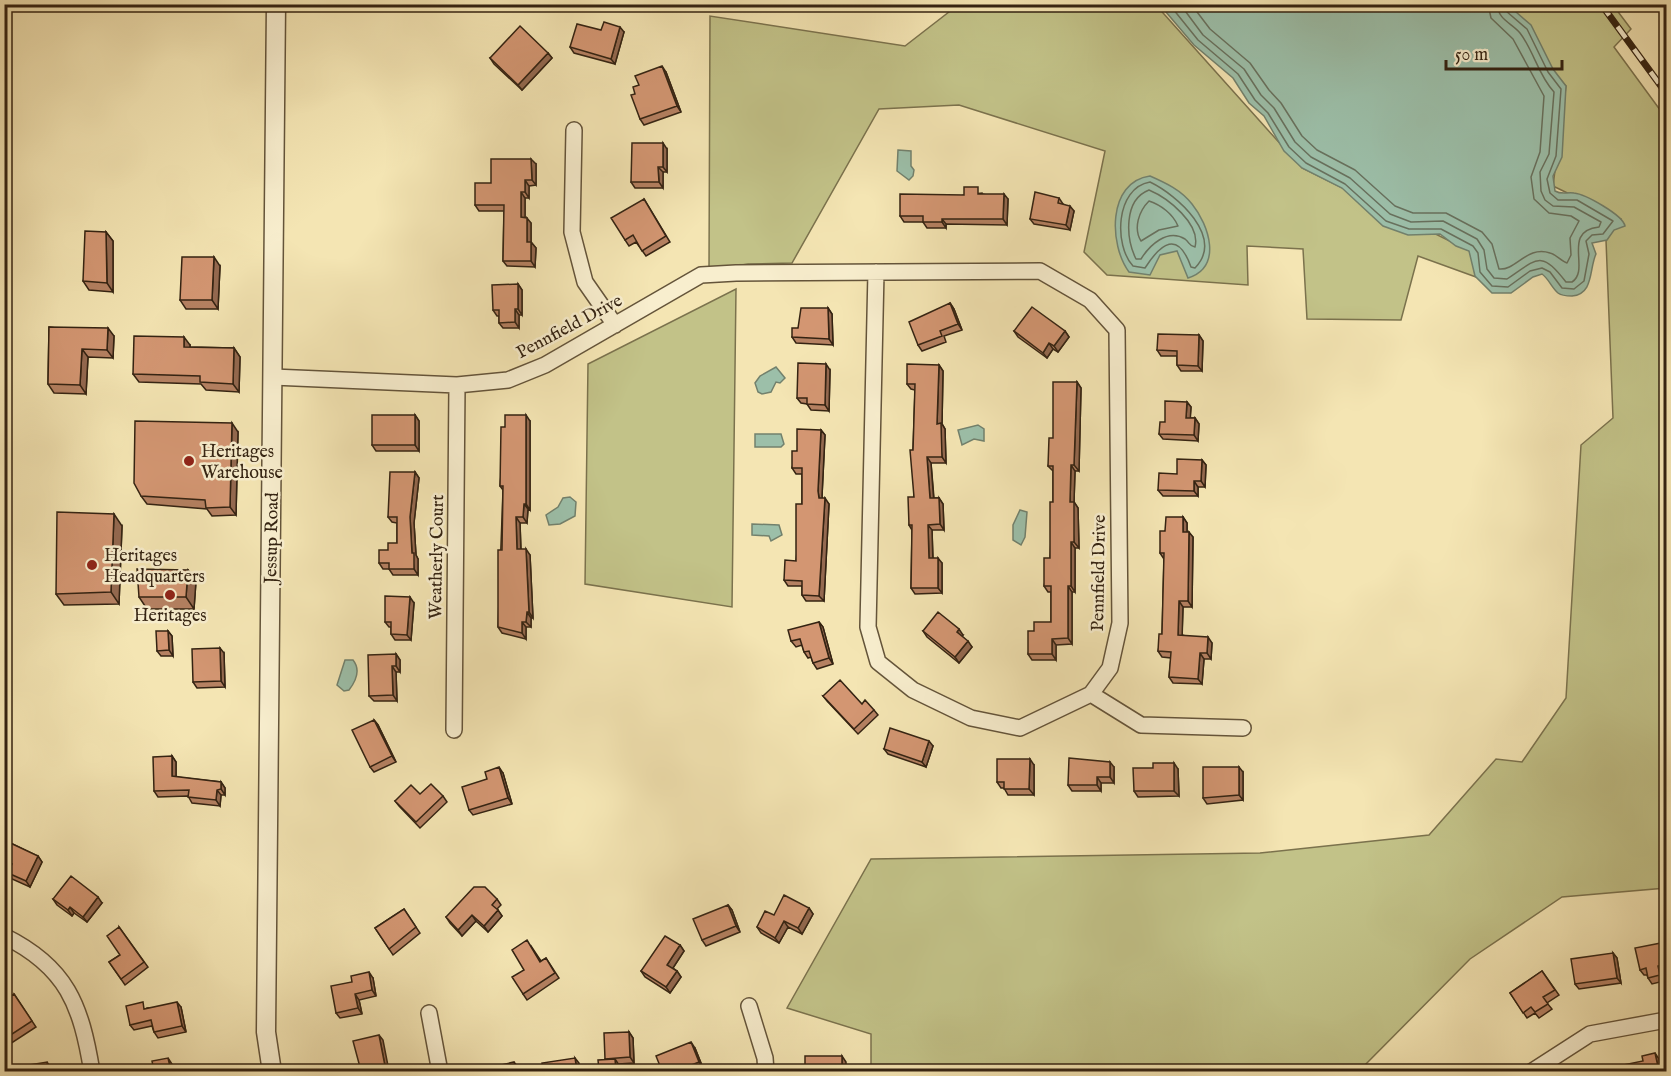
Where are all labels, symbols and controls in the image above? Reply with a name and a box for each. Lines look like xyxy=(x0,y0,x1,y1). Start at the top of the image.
scale bar xyxy=(1446,33,1562,71)
text: 50 m xyxy=(1455,44,1488,67)
street label: Pennfield Drive xyxy=(513,290,627,365)
place label: Heritages Warehouse xyxy=(201,441,283,485)
marker: Heritages Warehouse xyxy=(182,454,196,468)
street label: Jessup Road xyxy=(260,492,285,586)
street label: Weatherly Court xyxy=(425,494,450,620)
street label: Pennfield Drive xyxy=(1087,514,1112,632)
place label: Heritages Headquarters xyxy=(104,545,205,589)
marker: Heritages Headquarters xyxy=(85,558,99,572)
marker: Heritages xyxy=(163,588,177,602)
place label: Heritages xyxy=(133,605,207,628)

